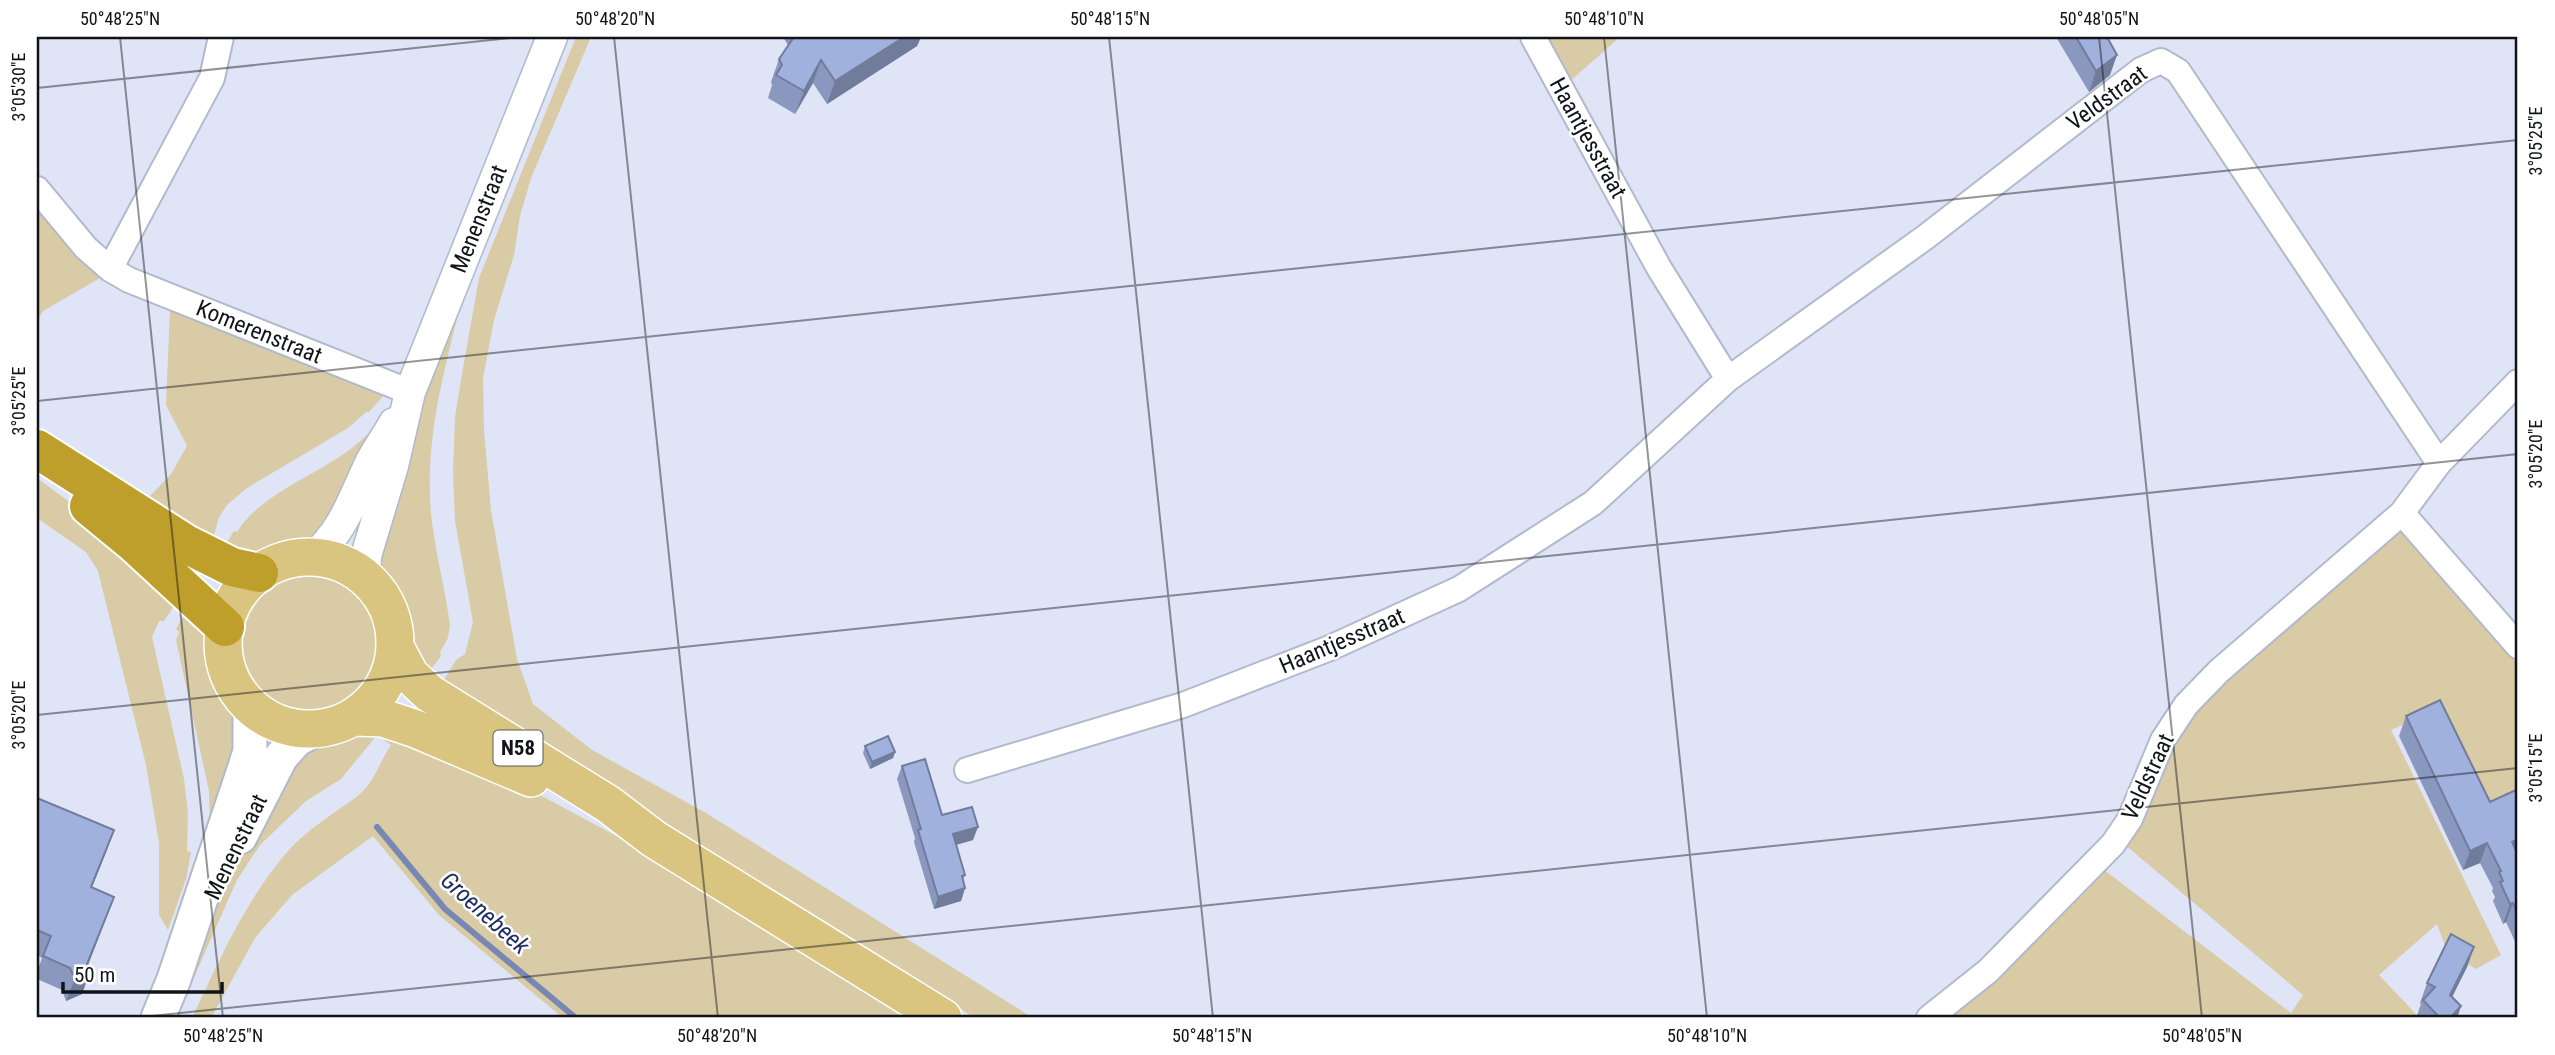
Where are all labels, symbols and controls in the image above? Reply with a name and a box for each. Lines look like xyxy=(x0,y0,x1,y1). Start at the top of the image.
text: 50°48'25"N xyxy=(80,8,160,29)
text: 50°48'20"N xyxy=(575,8,655,29)
text: 50°48'15"N xyxy=(1070,8,1150,29)
text: 50°48'10"N xyxy=(1564,8,1644,29)
text: 50°48'05"N xyxy=(2059,8,2139,29)
text: 3°05'30"E xyxy=(8,52,29,122)
street label: Veldstraat xyxy=(2062,60,2152,136)
street label: Haantjesstraat xyxy=(1544,73,1632,203)
text: 3°05'25"E xyxy=(2525,106,2546,176)
street label: Menenstraat xyxy=(445,161,513,277)
street label: Komerenstraat xyxy=(192,295,326,369)
text: 3°05'25"E xyxy=(8,366,29,436)
text: 3°05'20"E xyxy=(2525,419,2546,489)
street label: Haantjesstraat xyxy=(1275,603,1409,679)
text: 3°05'20"E xyxy=(8,680,29,750)
street label: Veldstraat xyxy=(2116,729,2180,825)
road number: N58 xyxy=(494,730,542,766)
text: 3°05'15"E xyxy=(2525,733,2546,803)
street label: Menenstraat xyxy=(199,790,273,904)
water label: Groenebeek xyxy=(435,866,535,960)
scale bar xyxy=(63,950,222,994)
text: 50 m xyxy=(74,963,115,987)
text: 50°48'25"N xyxy=(183,1025,263,1046)
text: 50°48'20"N xyxy=(677,1025,757,1046)
text: 50°48'15"N xyxy=(1172,1025,1252,1046)
text: 50°48'10"N xyxy=(1667,1025,1747,1046)
text: 50°48'05"N xyxy=(2162,1025,2242,1046)

